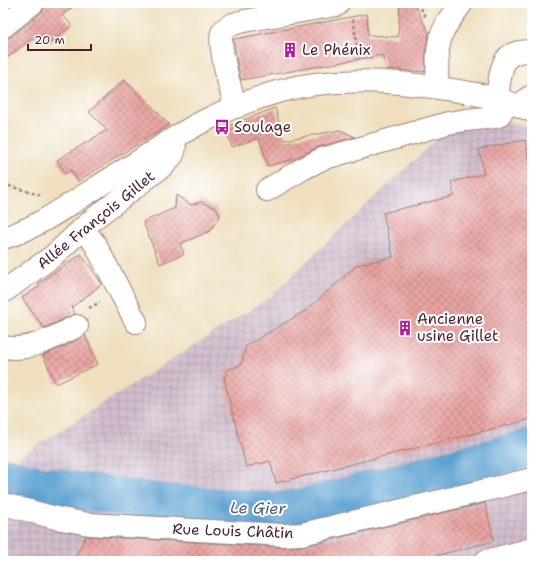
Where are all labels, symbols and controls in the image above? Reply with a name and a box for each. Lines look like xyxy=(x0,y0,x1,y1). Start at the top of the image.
scale bar xyxy=(28,26,91,52)
text: 20 m xyxy=(34,32,65,48)
place label: Le Phénix xyxy=(302,40,371,60)
building icon: Le Phénix xyxy=(281,41,299,59)
place label: Soulage xyxy=(234,117,291,137)
bus stop icon: Soulage xyxy=(213,118,231,136)
street label: Allée François Gillet xyxy=(33,166,159,274)
place label: Ancienne usine Gillet xyxy=(417,309,499,346)
building icon: Ancienne usine Gillet xyxy=(396,319,414,337)
water label: Le Gier xyxy=(230,497,286,519)
street label: Rue Louis Châtin xyxy=(172,519,294,543)

